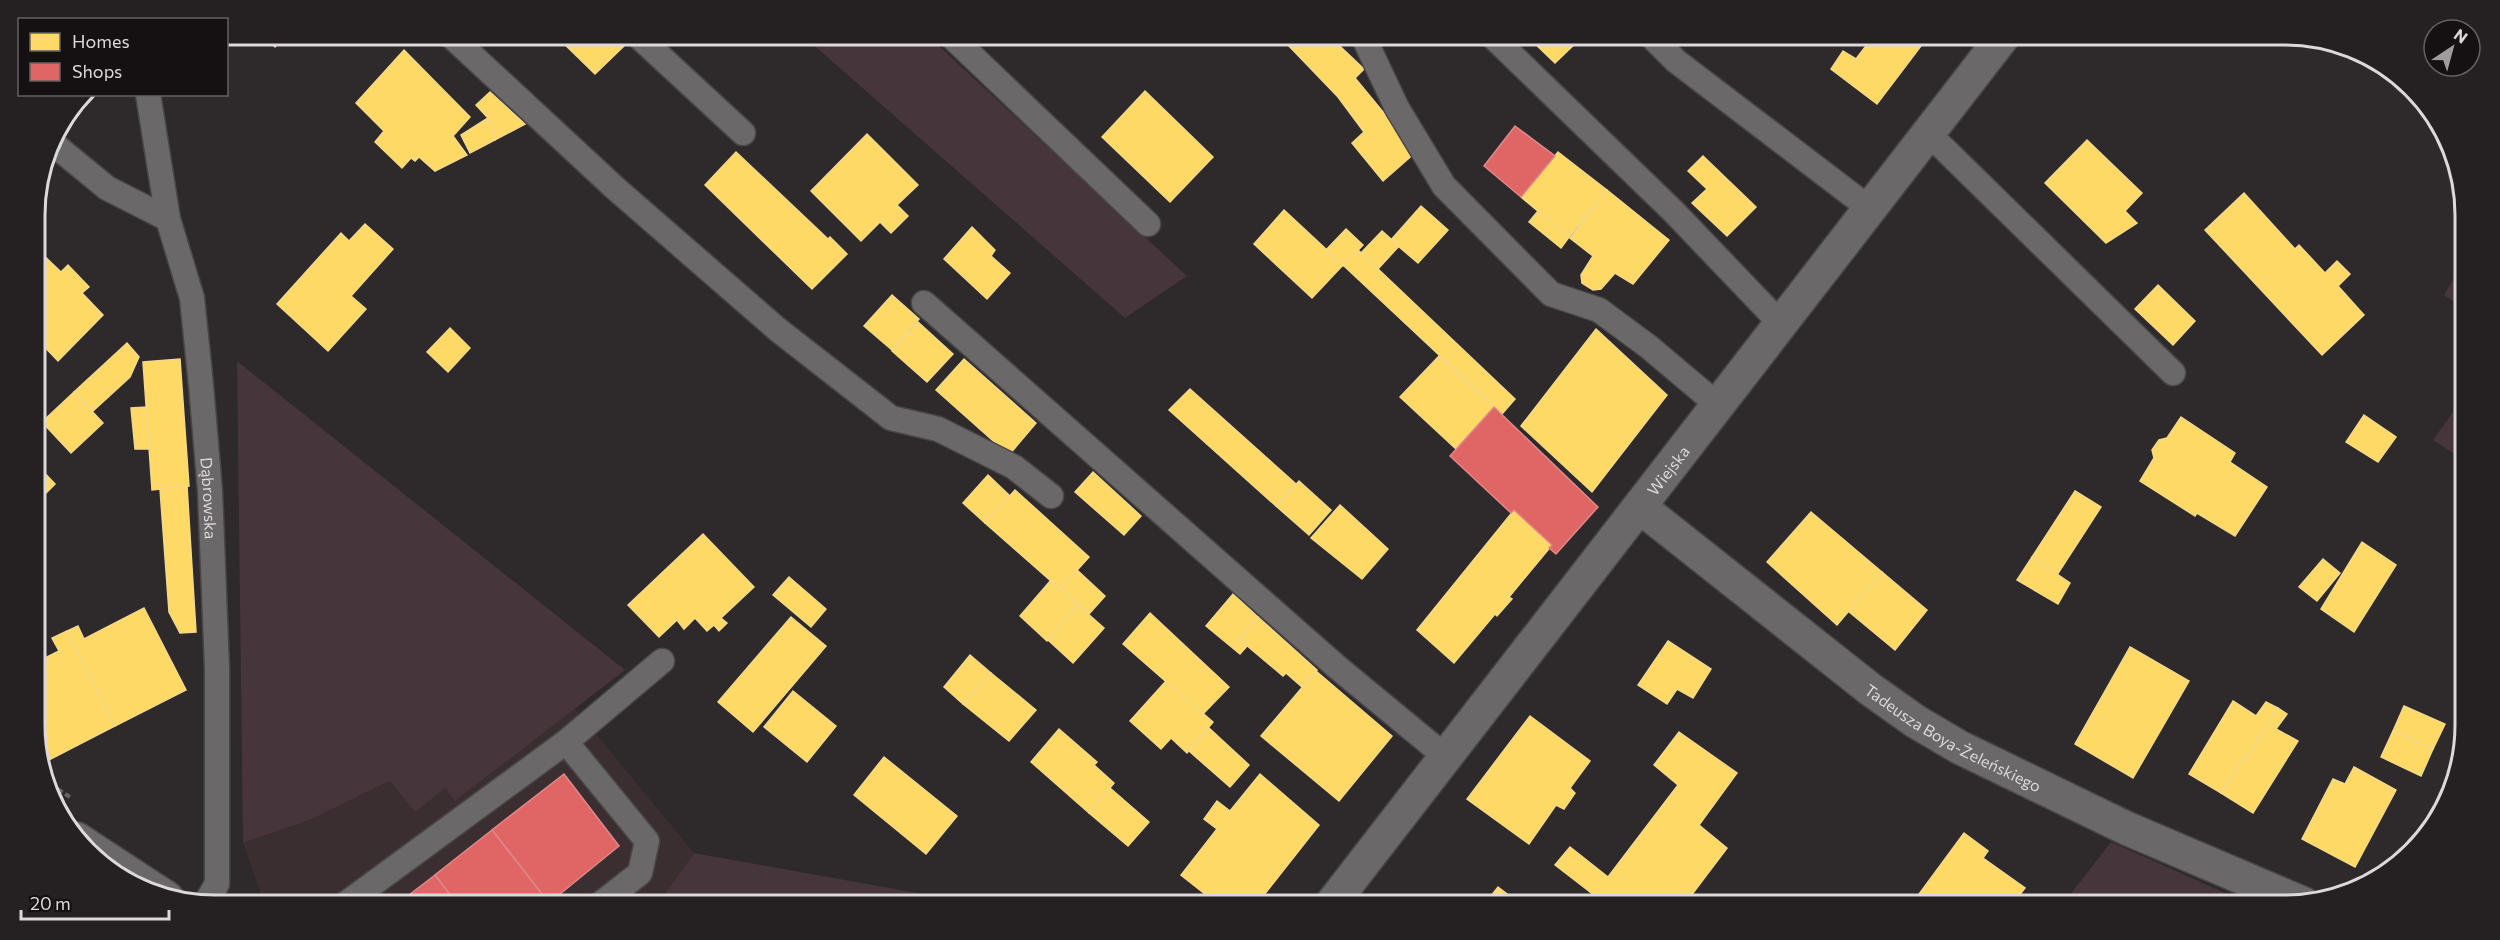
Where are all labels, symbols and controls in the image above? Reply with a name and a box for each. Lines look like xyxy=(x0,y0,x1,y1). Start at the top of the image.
legend xyxy=(18,18,228,96)
north arrow xyxy=(2422,18,2482,78)
text: N xyxy=(2451,24,2472,47)
text: Homes xyxy=(72,30,130,52)
text: Shops xyxy=(72,60,122,82)
street label: Wiejska xyxy=(1643,442,1693,499)
street label: Dąbrowska xyxy=(198,456,221,539)
street label: Tadeusza Boya-Żeleńskiego xyxy=(1862,679,2045,795)
scale bar xyxy=(21,883,170,921)
text: 20 m xyxy=(30,892,71,914)

